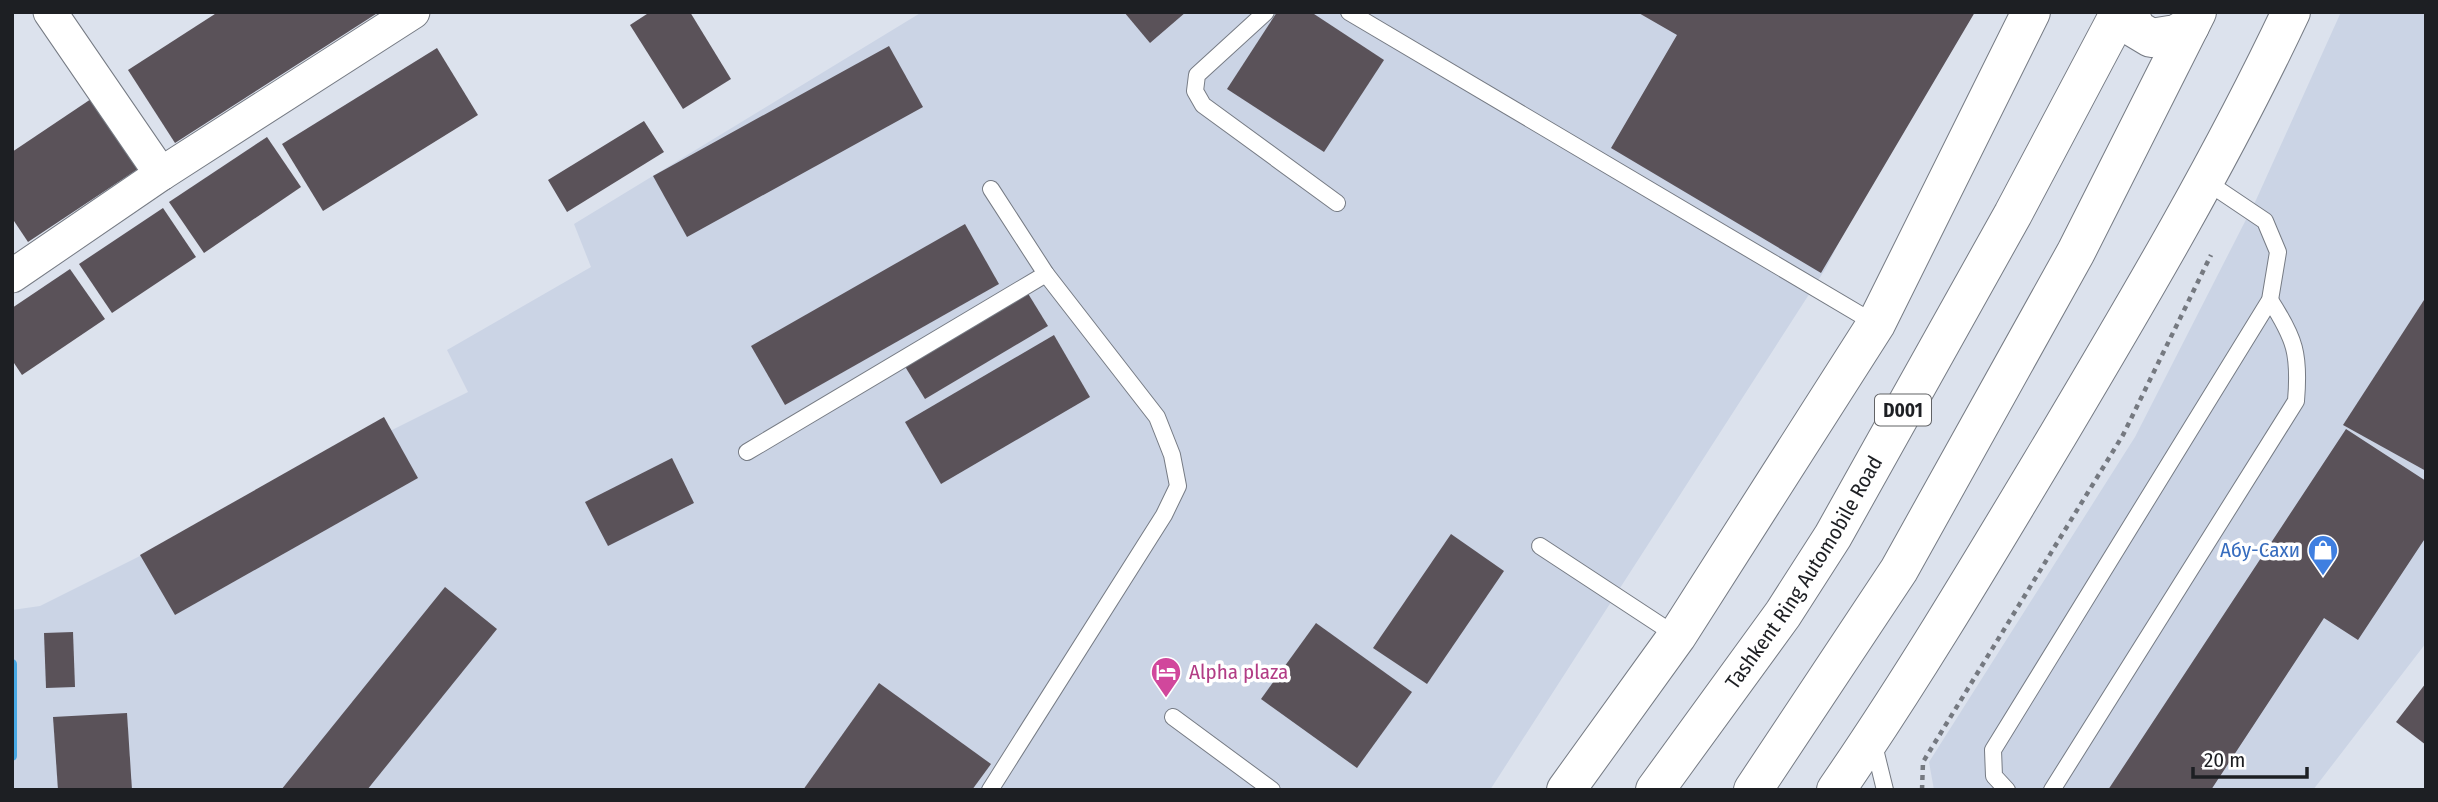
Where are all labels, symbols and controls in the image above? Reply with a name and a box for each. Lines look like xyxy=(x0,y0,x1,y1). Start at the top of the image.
road number: D001 xyxy=(1875,394,1931,426)
street label: Tashkent Ring Automobile Road xyxy=(1720,451,1888,694)
shop icon: Абу-Сахи xyxy=(2306,533,2340,577)
place label: Абу-Сахи xyxy=(2220,537,2300,563)
hotel icon: Alpha plaza xyxy=(1149,655,1183,699)
place label: Alpha plaza xyxy=(1189,659,1288,685)
scale bar xyxy=(2193,736,2307,780)
text: 20 m xyxy=(2204,747,2245,773)

